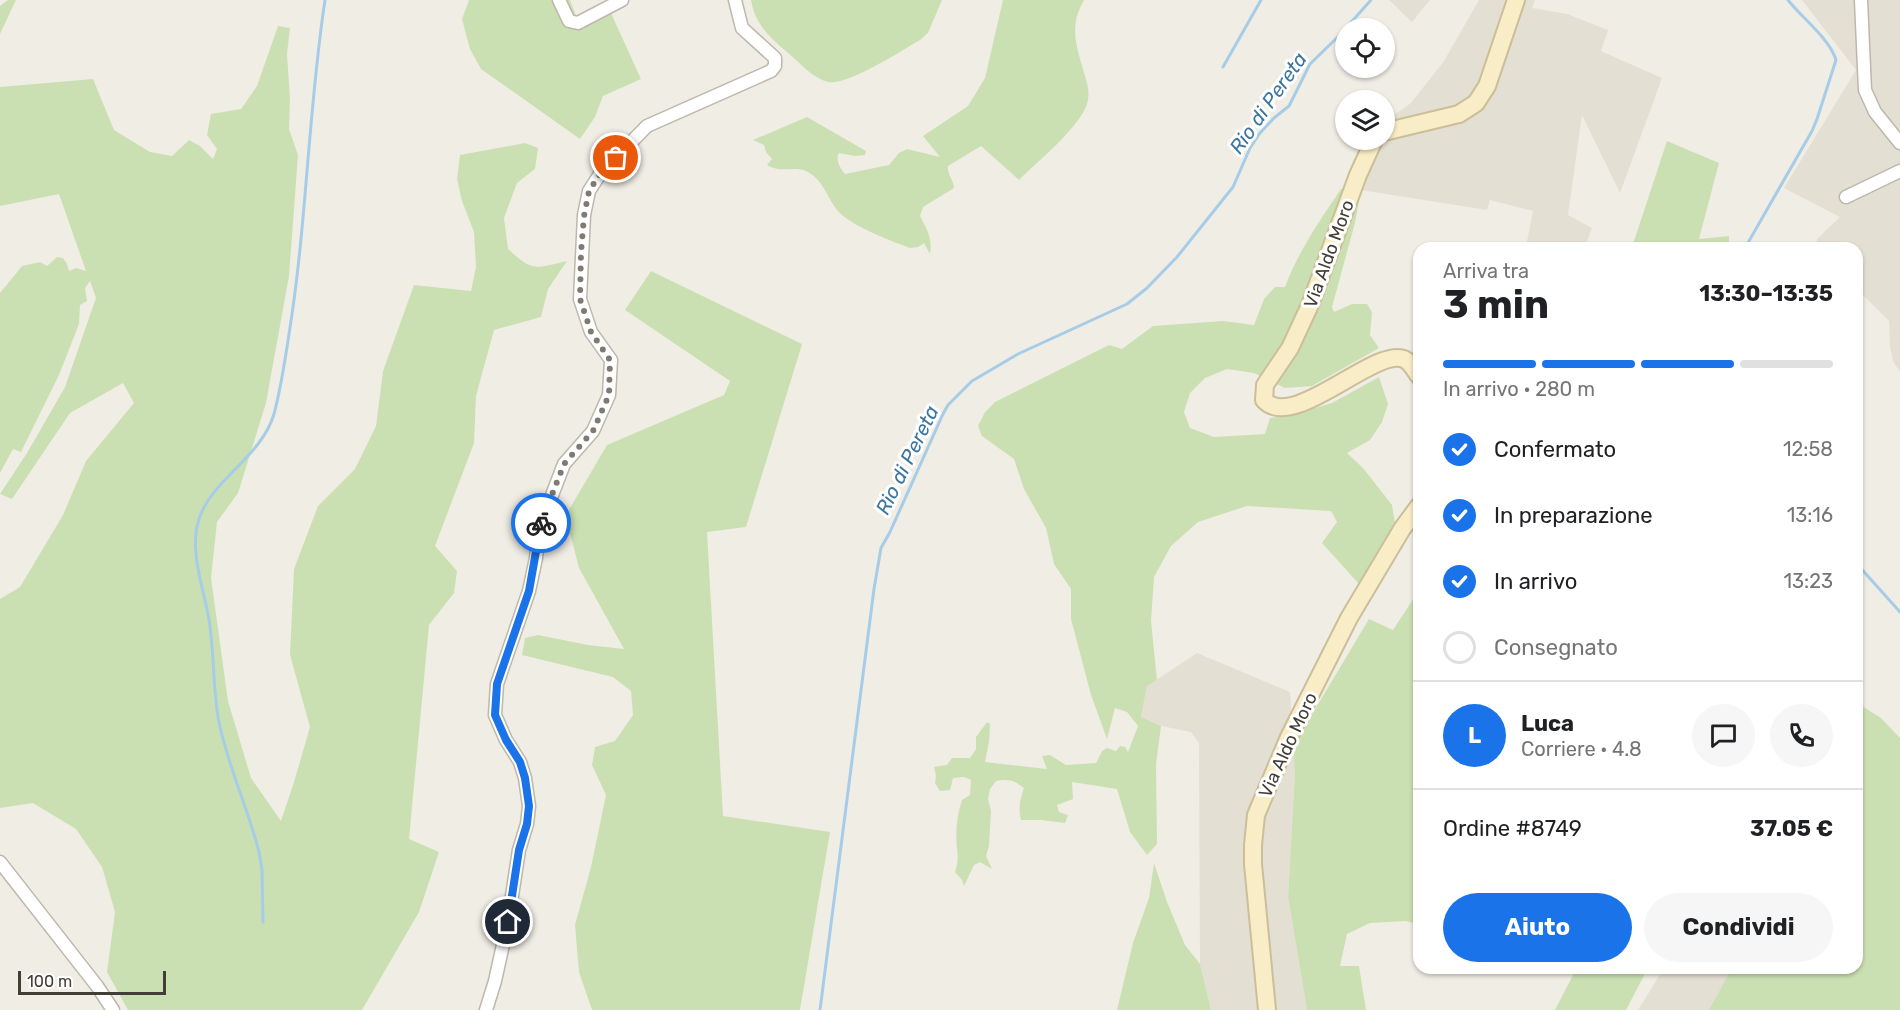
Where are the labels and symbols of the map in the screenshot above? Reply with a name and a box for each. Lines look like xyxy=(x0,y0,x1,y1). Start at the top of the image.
water label: Rio di Pereta xyxy=(1224,48,1312,158)
pin xyxy=(590,132,641,183)
street label: Via Aldo Moro xyxy=(1299,197,1359,311)
water label: Rio di Pereta xyxy=(870,401,944,518)
courier xyxy=(511,493,571,553)
street label: Via Aldo Moro xyxy=(1254,689,1322,801)
pin xyxy=(482,896,533,947)
scale bar xyxy=(18,968,166,996)

